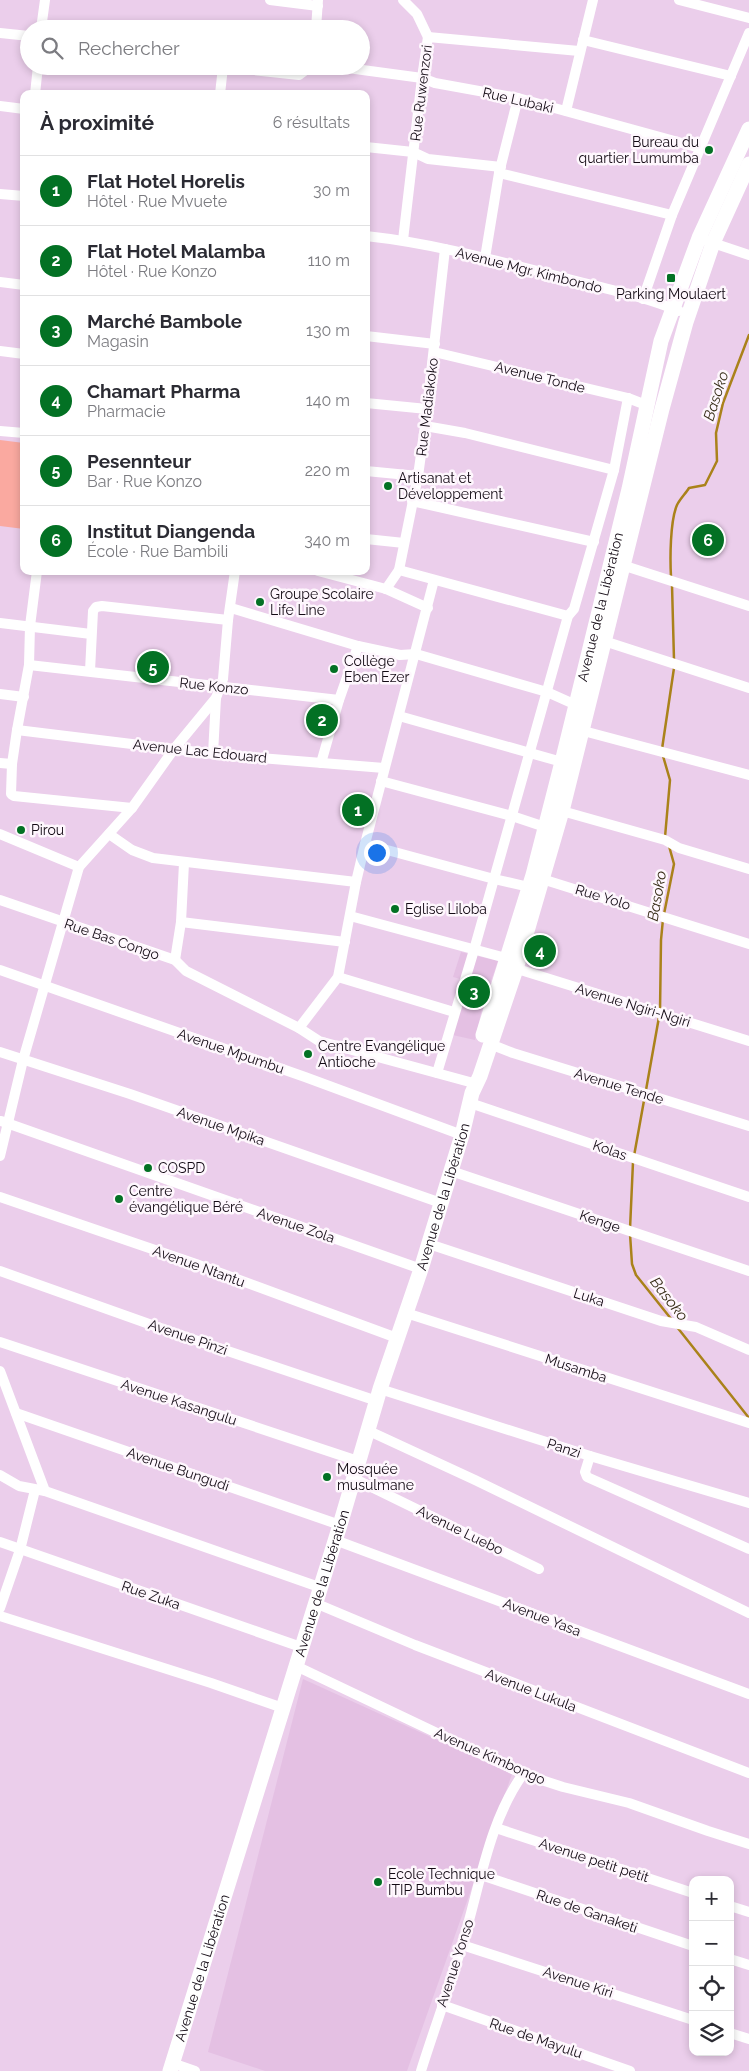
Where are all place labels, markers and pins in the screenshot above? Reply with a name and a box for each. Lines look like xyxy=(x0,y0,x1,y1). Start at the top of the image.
place label: Bureau du quartier Lumumba xyxy=(579,134,699,166)
marker: Bureau du quartier Lumumba xyxy=(703,144,715,156)
marker: Parking Moulaert xyxy=(665,272,677,284)
place label: Parking Moulaert xyxy=(616,286,726,302)
place label: Artisanat et Développement xyxy=(398,470,503,502)
marker: Artisanat et Développement xyxy=(382,480,394,492)
pin: 6 xyxy=(692,521,724,559)
place label: Groupe Scolaire Life Line xyxy=(270,586,374,618)
marker: Groupe Scolaire Life Line xyxy=(254,596,266,608)
pin: 5 xyxy=(137,648,169,686)
place label: Collège Eben Ezer xyxy=(344,653,410,685)
marker: Collège Eben Ezer xyxy=(328,663,340,675)
pin: 2 xyxy=(306,701,338,739)
pin: 1 xyxy=(342,791,374,829)
place label: Pirou xyxy=(31,822,64,838)
marker: Pirou xyxy=(15,824,27,836)
place label: Eglise Liloba xyxy=(405,901,487,917)
marker: Eglise Liloba xyxy=(389,903,401,915)
pin: 4 xyxy=(524,932,556,970)
pin: 3 xyxy=(458,973,490,1011)
place label: Centre Evangélique Antioche xyxy=(318,1038,445,1070)
marker: Centre Evangélique Antioche xyxy=(302,1048,314,1060)
place label: COSPD xyxy=(158,1160,205,1176)
marker: COSPD xyxy=(142,1162,154,1174)
place label: Centre évangélique Béré xyxy=(129,1183,243,1215)
marker: Centre évangélique Béré xyxy=(113,1193,125,1205)
place label: Mosquée musulmane xyxy=(337,1461,414,1493)
marker: Mosquée musulmane xyxy=(321,1471,333,1483)
place label: Ecole Technique ITIP Bumbu xyxy=(388,1866,495,1898)
marker: Ecole Technique ITIP Bumbu xyxy=(372,1876,384,1888)

